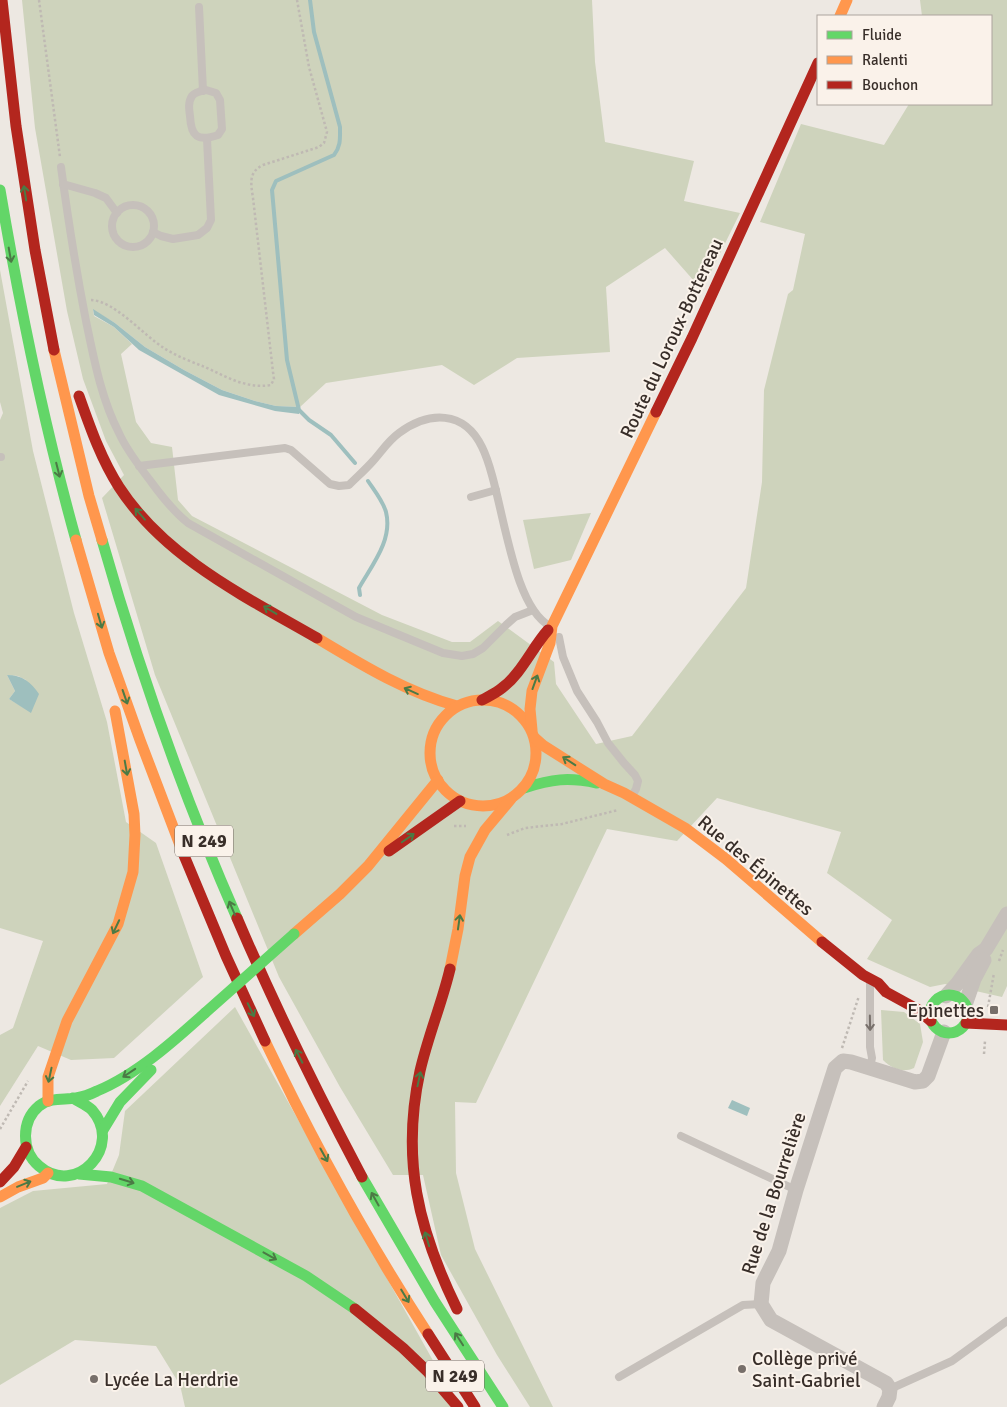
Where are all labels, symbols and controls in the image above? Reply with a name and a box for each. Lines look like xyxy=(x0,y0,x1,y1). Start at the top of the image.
legend xyxy=(817,15,992,105)
text: Fluide xyxy=(862,26,902,44)
text: Ralenti xyxy=(862,51,908,69)
text: Bouchon xyxy=(862,76,918,94)
one-way arrow xyxy=(19,185,29,201)
street label: Route du Loroux-Bottereau xyxy=(615,235,729,442)
one-way arrow xyxy=(6,247,16,263)
one-way arrow xyxy=(53,462,63,478)
one-way arrow xyxy=(135,508,146,521)
one-way arrow xyxy=(263,605,277,615)
one-way arrow xyxy=(95,613,105,629)
one-way arrow xyxy=(531,675,540,691)
one-way arrow xyxy=(404,685,419,695)
one-way arrow xyxy=(121,689,130,705)
one-way arrow xyxy=(562,756,576,766)
one-way arrow xyxy=(122,760,132,776)
street label: Rue des Épinettes xyxy=(693,810,818,921)
road number: N 249 xyxy=(175,826,233,856)
one-way arrow xyxy=(401,833,415,843)
one-way arrow xyxy=(226,901,236,916)
one-way arrow xyxy=(454,914,464,930)
one-way arrow xyxy=(110,919,120,934)
place label: Epinettes xyxy=(907,999,984,1023)
one-way arrow xyxy=(246,1002,256,1017)
marker: Epinettes xyxy=(988,1004,1000,1016)
one-way arrow xyxy=(865,1015,874,1031)
one-way arrow xyxy=(294,1049,303,1064)
one-way arrow xyxy=(45,1066,54,1082)
one-way arrow xyxy=(123,1068,137,1078)
one-way arrow xyxy=(414,1072,424,1088)
street label: Rue de la Bourrelière xyxy=(736,1109,812,1278)
one-way arrow xyxy=(319,1148,329,1163)
one-way arrow xyxy=(118,1176,134,1186)
one-way arrow xyxy=(16,1179,31,1189)
one-way arrow xyxy=(370,1192,380,1207)
one-way arrow xyxy=(422,1232,432,1248)
one-way arrow xyxy=(263,1251,278,1261)
one-way arrow xyxy=(400,1289,410,1303)
one-way arrow xyxy=(454,1332,464,1346)
place label: Collège privé Saint-Gabriel xyxy=(752,1347,860,1393)
road number: N 249 xyxy=(426,1360,484,1392)
marker: Collège privé Saint-Gabriel xyxy=(736,1363,748,1375)
place label: Lycée La Herdrie xyxy=(104,1368,238,1392)
marker: Lycée La Herdrie xyxy=(88,1373,100,1385)

